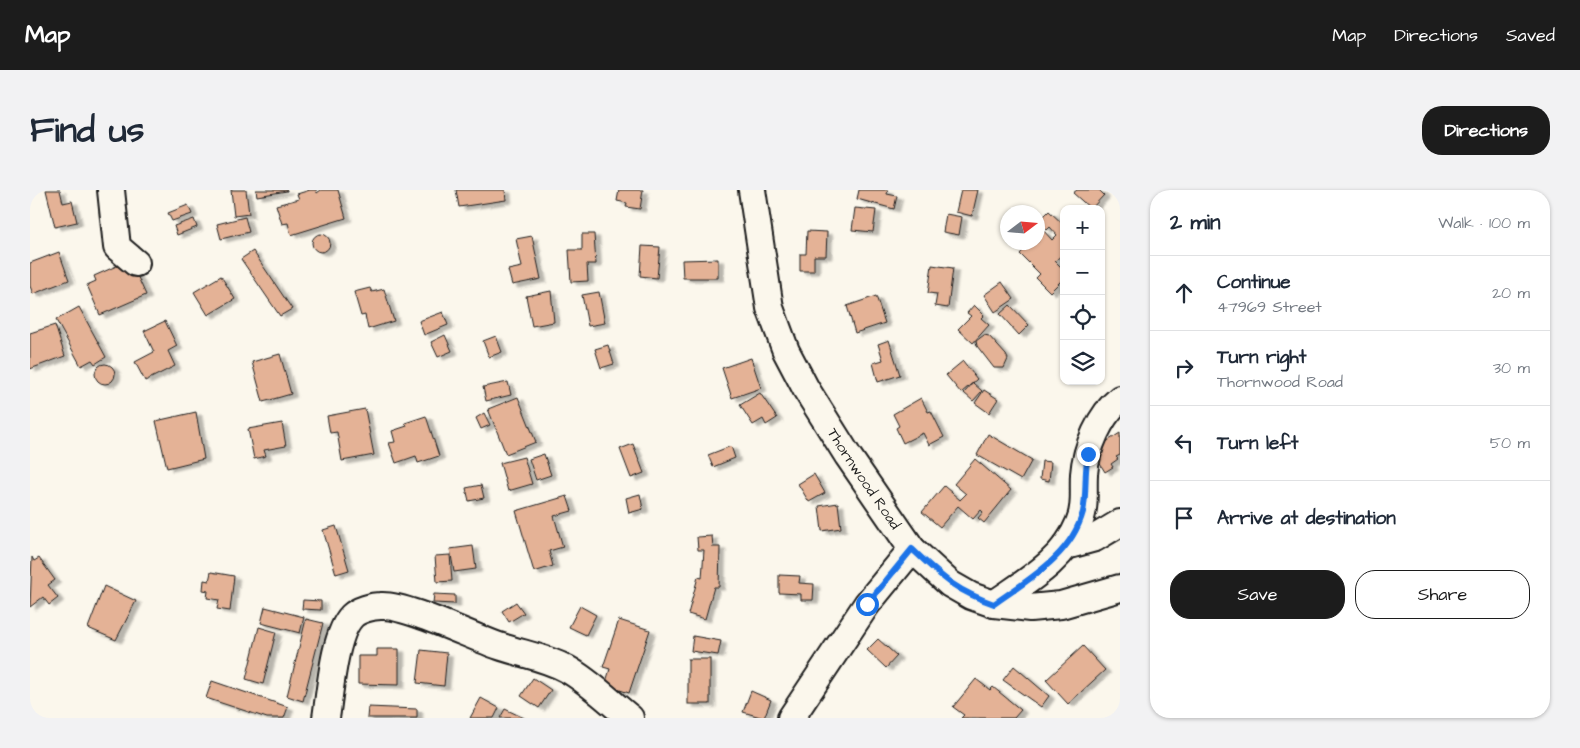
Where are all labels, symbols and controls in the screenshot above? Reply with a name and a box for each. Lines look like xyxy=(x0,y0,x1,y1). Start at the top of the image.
text: Map xyxy=(25,18,70,52)
text: Map xyxy=(1332,23,1366,48)
text: Directions xyxy=(1394,23,1478,48)
text: Saved xyxy=(1506,23,1555,48)
text: Find us xyxy=(30,106,144,155)
button: Directions xyxy=(1422,106,1550,155)
north arrow xyxy=(1000,205,1045,250)
map controls xyxy=(1060,205,1105,385)
button: + xyxy=(1060,205,1105,250)
text: 2 min xyxy=(1170,208,1220,237)
text: Walk · 100 m xyxy=(1438,212,1530,234)
button: − xyxy=(1060,250,1105,295)
text: Continue xyxy=(1217,269,1291,296)
icon: ahead xyxy=(1170,279,1198,307)
text: 20 m xyxy=(1492,282,1530,304)
button: locate xyxy=(1060,295,1105,340)
text: 47969 Street xyxy=(1217,296,1322,318)
button: layers xyxy=(1060,340,1105,385)
text: Turn right xyxy=(1217,344,1306,371)
icon: right xyxy=(1170,354,1198,382)
text: 30 m xyxy=(1493,357,1530,379)
text: Thornwood Road xyxy=(1217,371,1343,393)
street label: Thornwood Road xyxy=(822,424,906,534)
icon: left xyxy=(1170,429,1198,457)
text: Turn left xyxy=(1217,430,1298,457)
text: 50 m xyxy=(1490,432,1530,454)
route end xyxy=(1077,443,1100,466)
icon: arrive xyxy=(1170,504,1198,532)
text: Arrive at destination xyxy=(1217,505,1396,532)
button: Save xyxy=(1170,570,1345,619)
button: Share xyxy=(1355,570,1530,619)
route start xyxy=(856,593,879,616)

